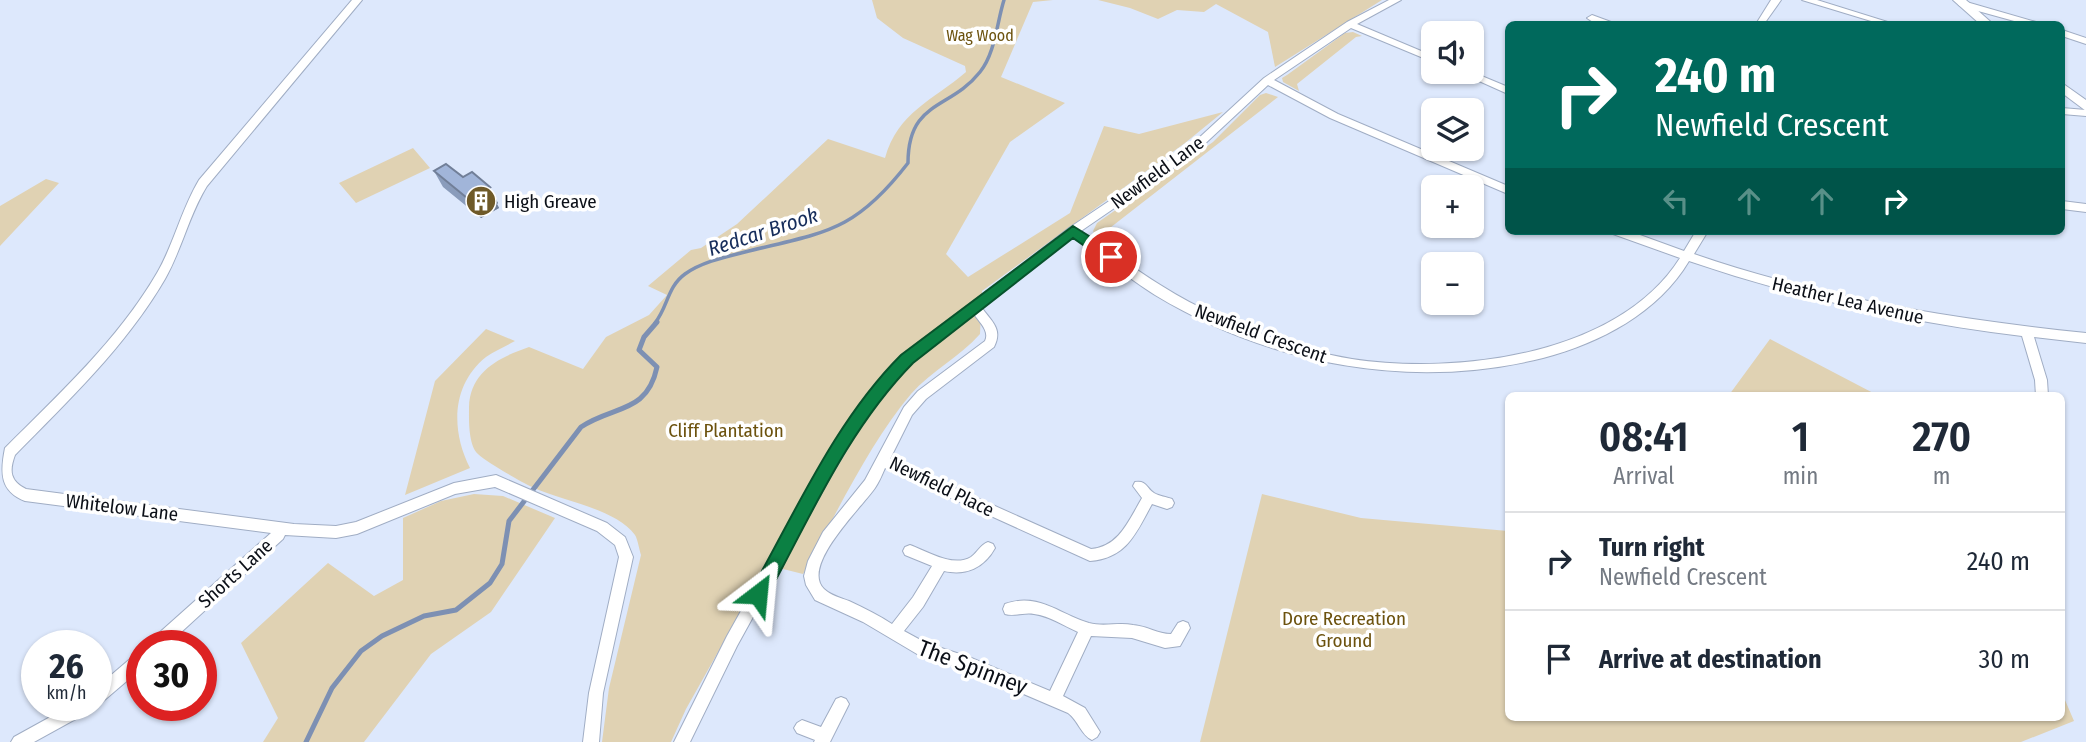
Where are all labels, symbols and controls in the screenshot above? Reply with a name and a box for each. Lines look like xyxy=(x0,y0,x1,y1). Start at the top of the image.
map controls xyxy=(1421,21,1484,315)
button: sound xyxy=(1421,21,1484,84)
park label: Wag Wood xyxy=(946,26,1014,45)
text: 240 m xyxy=(1655,46,1776,105)
icon: right xyxy=(1540,49,1631,140)
button: layers xyxy=(1421,98,1484,161)
text: Newfield Crescent xyxy=(1655,106,1888,144)
street label: Newfield Lane xyxy=(1106,131,1208,214)
button: + xyxy=(1421,175,1484,238)
icon: left xyxy=(1657,182,1695,220)
icon: ahead xyxy=(1730,182,1768,220)
icon: ahead xyxy=(1803,182,1841,220)
icon: right xyxy=(1876,182,1914,220)
building icon: High Greave xyxy=(464,184,498,218)
place label: High Greave xyxy=(504,190,597,213)
water label: Redcar Brook xyxy=(705,202,821,262)
pin xyxy=(1081,227,1141,287)
icon: arrive xyxy=(1092,238,1130,276)
button: − xyxy=(1421,252,1484,315)
street label: Heather Lea Avenue xyxy=(1770,272,1926,329)
street label: Newfield Crescent xyxy=(1192,299,1331,368)
text: 08:41 xyxy=(1599,412,1689,462)
text: 1 xyxy=(1792,412,1809,462)
text: 270 xyxy=(1912,412,1971,462)
park label: Cliff Plantation xyxy=(668,419,784,442)
street label: Newfield Place xyxy=(886,451,998,522)
text: Arrival xyxy=(1613,462,1674,490)
text: min xyxy=(1783,462,1818,490)
text: m xyxy=(1933,462,1950,490)
street label: Whitelow Lane xyxy=(64,489,180,526)
text: Turn right xyxy=(1599,532,1705,563)
street label: Shorts Lane xyxy=(194,534,277,613)
icon: right xyxy=(1540,542,1578,580)
text: 240 m xyxy=(1967,546,2030,577)
position arrow xyxy=(721,557,795,631)
text: Newfield Crescent xyxy=(1599,563,1767,591)
park label: Dore Recreation Ground xyxy=(1282,607,1406,652)
speed limit sign: 30 xyxy=(126,630,217,721)
street label: The Spinney xyxy=(914,633,1032,701)
icon: arrive xyxy=(1540,640,1578,678)
text: Arrive at destination xyxy=(1599,644,1822,675)
text: 30 m xyxy=(1979,644,2030,675)
text: 26 xyxy=(49,645,84,687)
text: km/h xyxy=(46,682,87,704)

